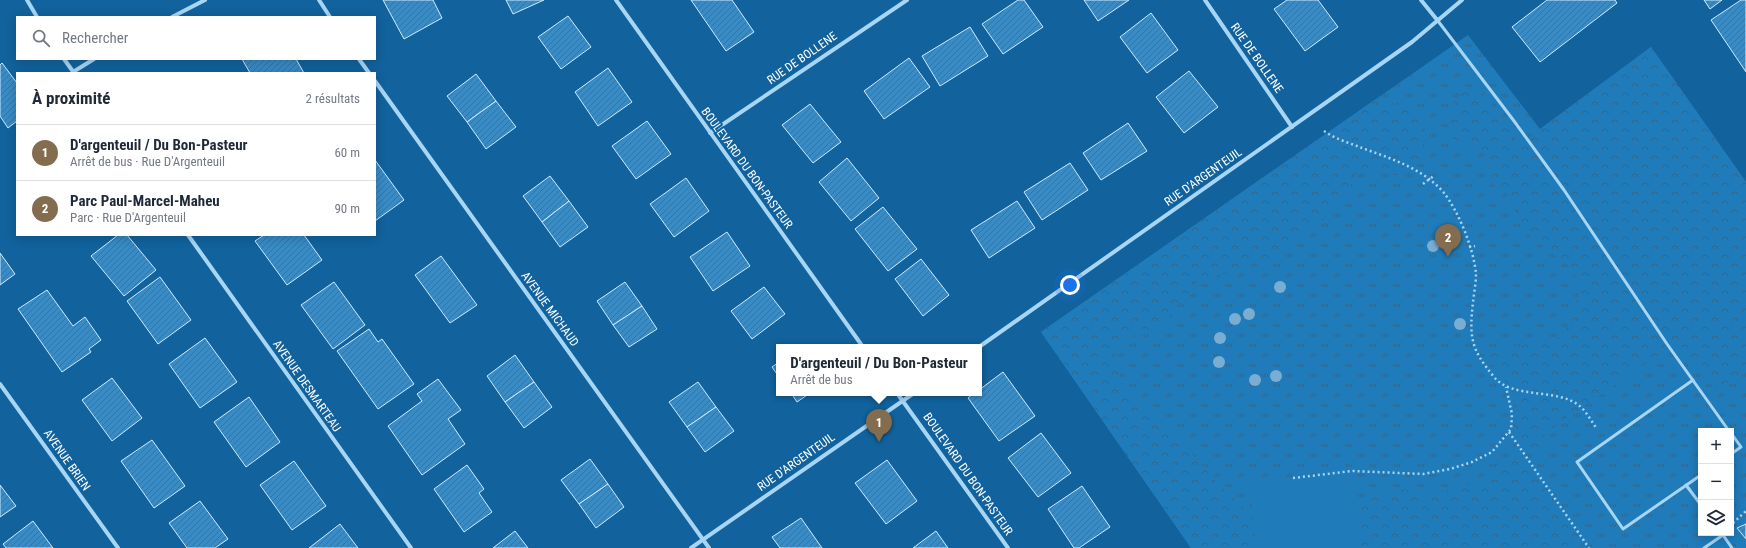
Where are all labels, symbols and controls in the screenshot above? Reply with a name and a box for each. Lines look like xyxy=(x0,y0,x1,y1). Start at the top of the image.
search box xyxy=(16,16,376,60)
street label: RUE DE BOLLENE xyxy=(1228,20,1286,96)
icon: search xyxy=(30,27,52,49)
text: Rechercher xyxy=(62,29,128,47)
street label: RUE DE BOLLENE xyxy=(764,29,840,87)
text: À proximité xyxy=(32,88,110,108)
text: 2 résultats xyxy=(306,91,360,106)
street label: BOULEVARD DU BON-PASTEUR xyxy=(698,105,796,232)
text: D'argenteuil / Du Bon-Pasteur xyxy=(70,136,248,154)
text: 1 xyxy=(42,145,48,160)
text: 60 m xyxy=(334,145,360,160)
street label: RUE D'ARGENTEUIL xyxy=(1162,145,1245,209)
text: Arrêt de bus · Rue D'Argenteuil xyxy=(70,154,225,169)
text: Parc Paul-Marcel-Maheu xyxy=(70,192,220,210)
text: 2 xyxy=(42,201,48,216)
text: 90 m xyxy=(334,201,360,216)
text: Parc · Rue D'Argenteuil xyxy=(70,210,186,225)
pin: 2 xyxy=(1435,224,1461,257)
street label: AVENUE MICHAUD xyxy=(518,269,582,349)
your location xyxy=(1060,275,1080,295)
street label: AVENUE DESMARTEAU xyxy=(270,337,344,435)
popup xyxy=(776,344,982,396)
text: D'argenteuil / Du Bon-Pasteur xyxy=(790,354,968,372)
text: Arrêt de bus xyxy=(790,372,853,387)
pin: 1 xyxy=(866,409,892,442)
street label: BOULEVARD DU BON-PASTEUR xyxy=(920,410,1016,538)
street label: AVENUE BRIEN xyxy=(41,427,93,493)
map controls xyxy=(1698,428,1734,536)
button: + xyxy=(1698,428,1734,464)
street label: RUE D'ARGENTEUIL xyxy=(755,430,838,494)
button: − xyxy=(1698,464,1734,500)
button: layers xyxy=(1698,500,1734,536)

